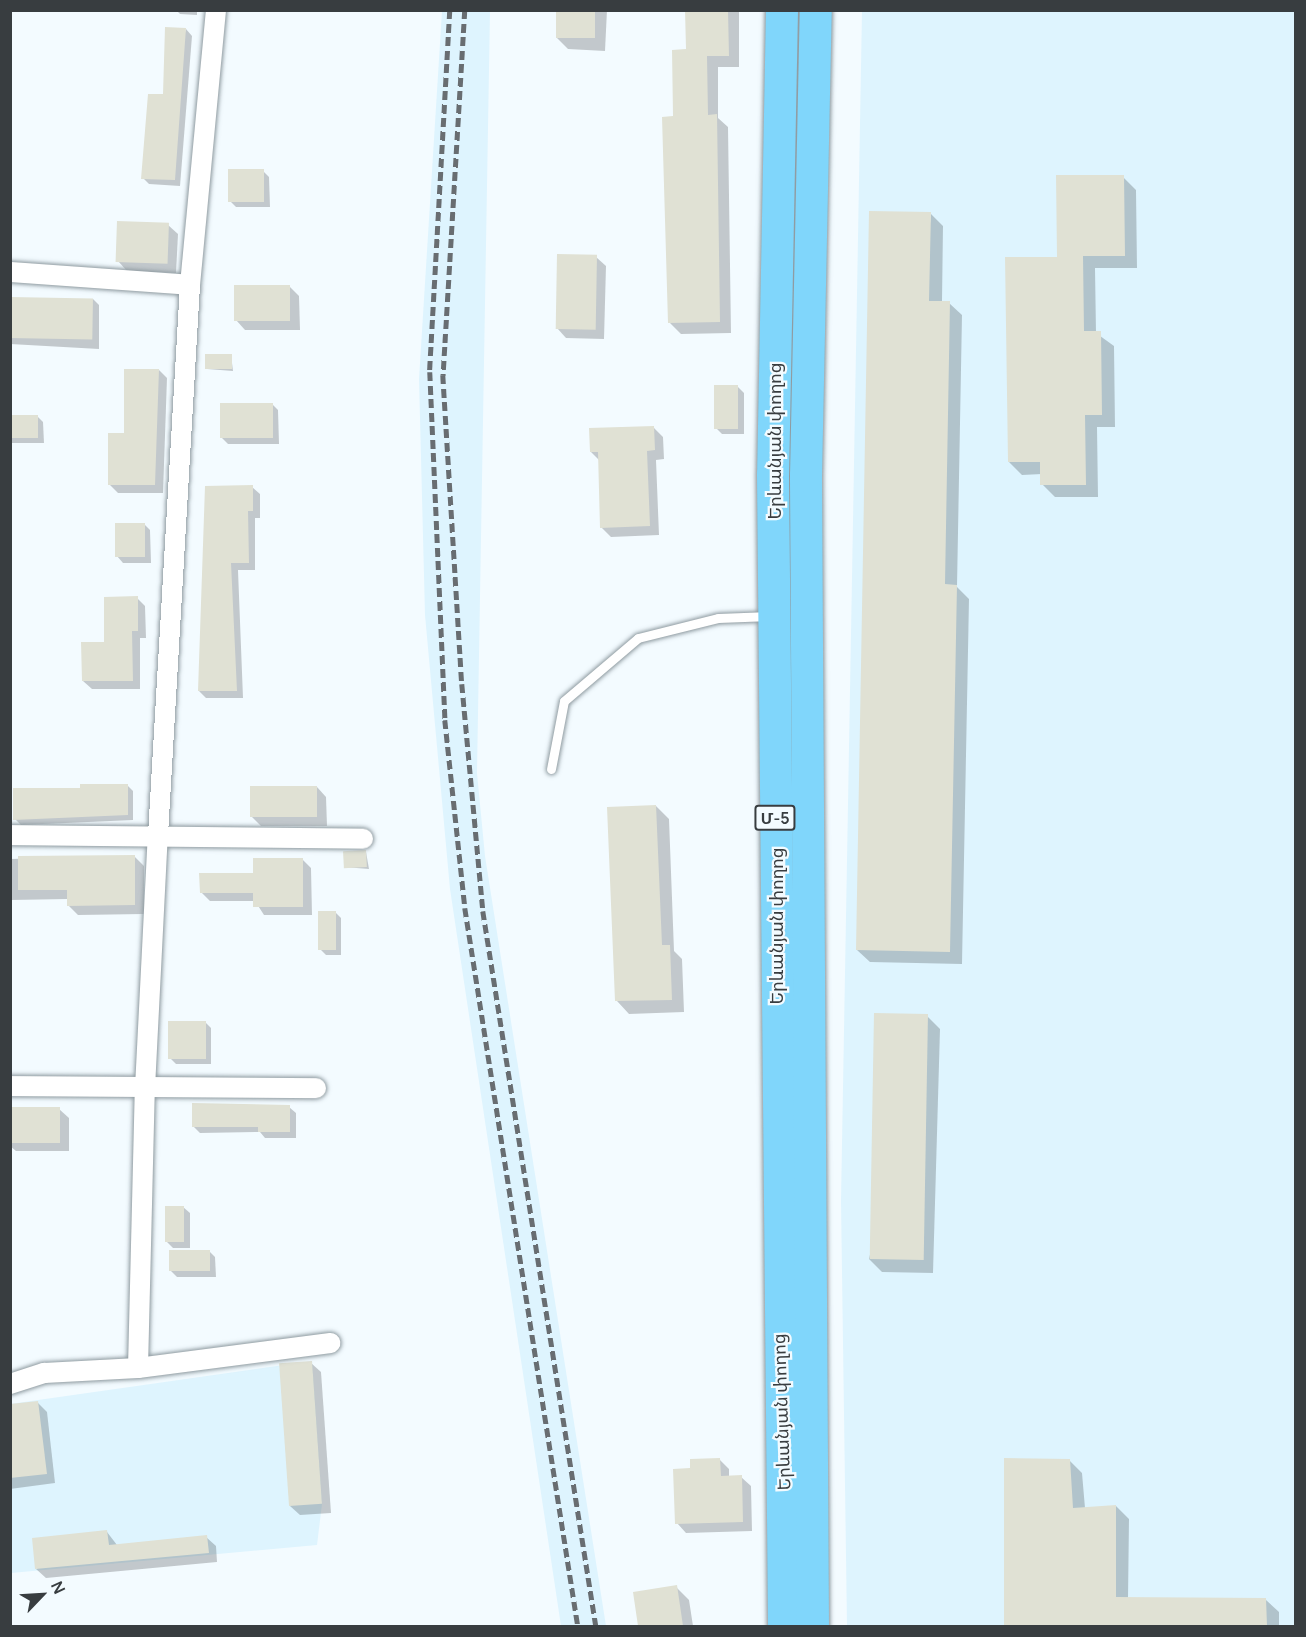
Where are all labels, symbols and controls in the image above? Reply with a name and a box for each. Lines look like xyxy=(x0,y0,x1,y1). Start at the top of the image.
street label: Երևանյան փողոց xyxy=(763,362,785,520)
road number: Մ-5 xyxy=(754,805,796,831)
street label: Երևանյան փողոց xyxy=(765,847,787,1005)
street label: Երևանյան փողոց xyxy=(767,1333,795,1491)
north arrow xyxy=(12,1565,72,1625)
text: N xyxy=(46,1578,71,1597)

